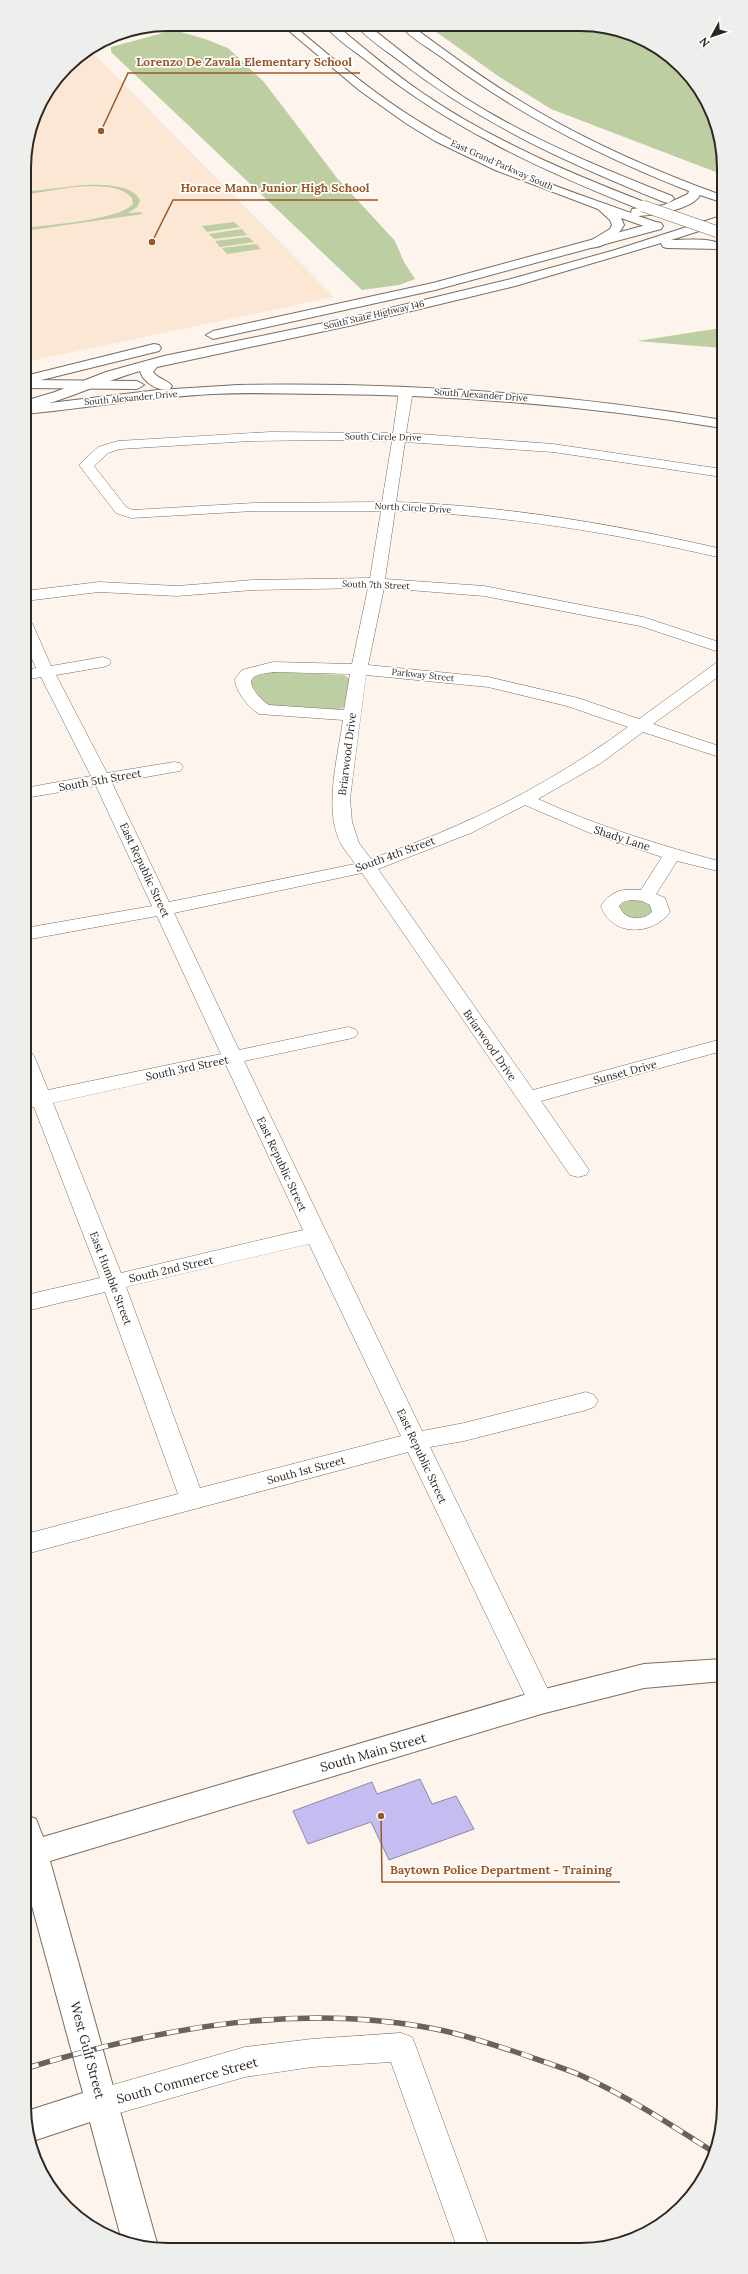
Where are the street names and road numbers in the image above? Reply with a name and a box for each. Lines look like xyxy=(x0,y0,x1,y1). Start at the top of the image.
street label: East Grand Parkway South xyxy=(449,137,556,192)
street label: South State Highway 146 xyxy=(322,298,425,331)
street label: South Alexander Drive xyxy=(434,386,528,403)
street label: South Alexander Drive xyxy=(84,388,178,407)
street label: South Circle Drive xyxy=(345,430,422,443)
street label: North Circle Drive xyxy=(374,500,452,515)
street label: South 7th Street xyxy=(342,578,411,591)
street label: Parkway Street xyxy=(391,666,455,683)
street label: Briarwood Drive xyxy=(335,712,359,796)
street label: South 5th Street xyxy=(57,766,143,794)
street label: East Republic Street xyxy=(117,820,173,920)
street label: Shady Lane xyxy=(592,822,652,854)
street label: South 4th Street xyxy=(353,833,437,875)
street label: Briarwood Drive xyxy=(460,1007,520,1083)
street label: South 3rd Street xyxy=(144,1052,230,1084)
street label: Sunset Drive xyxy=(592,1057,658,1087)
street label: East Republic Street xyxy=(254,1114,310,1214)
street label: East Humble Street xyxy=(87,1229,136,1327)
street label: South 2nd Street xyxy=(127,1252,215,1286)
street label: East Republic Street xyxy=(394,1406,450,1506)
street label: South 1st Street xyxy=(265,1453,347,1487)
street label: South Main Street xyxy=(318,1729,428,1776)
street label: West Gulf Street xyxy=(66,2000,109,2101)
street label: South Commerce Street xyxy=(115,2053,260,2108)

